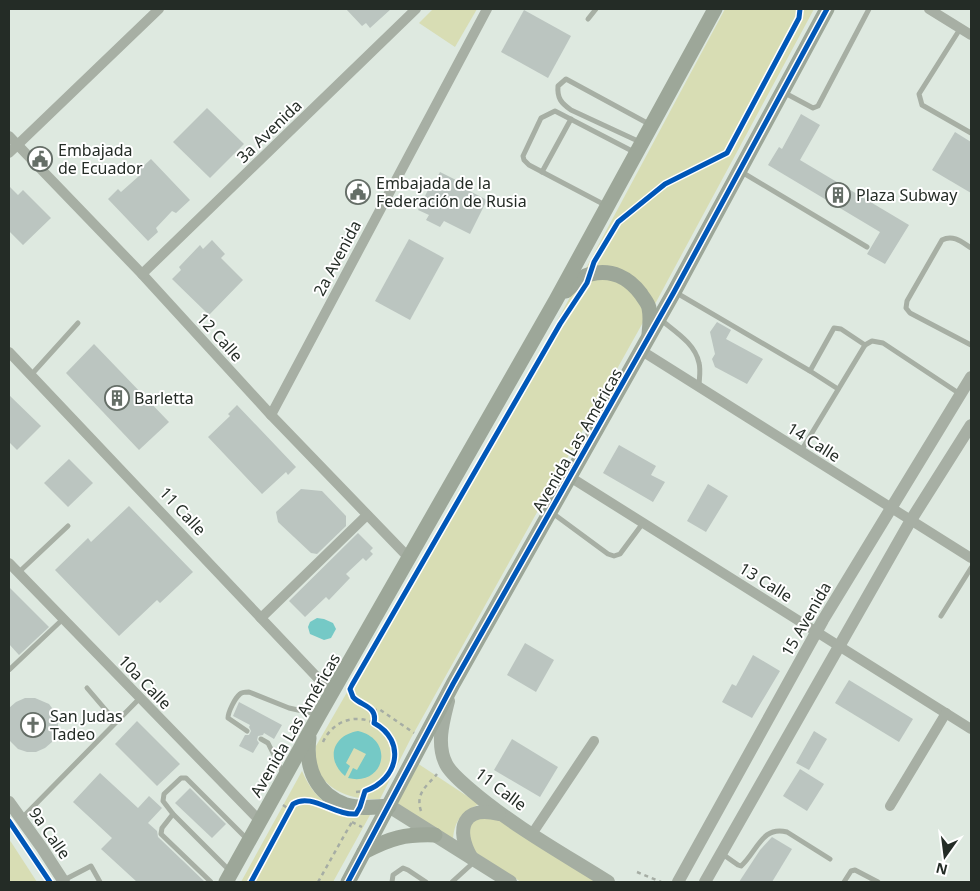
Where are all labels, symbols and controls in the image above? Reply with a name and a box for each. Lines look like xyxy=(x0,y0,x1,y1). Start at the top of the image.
street label: 3a Avenida xyxy=(232,94,306,168)
place label: Embajada de Ecuador xyxy=(58,139,143,179)
public building icon: Embajada de Ecuador xyxy=(27,146,53,172)
place label: Embajada de la Federación de Rusia xyxy=(376,172,527,212)
public building icon: Embajada de la Federación de Rusia xyxy=(345,179,371,205)
building icon: Plaza Subway xyxy=(825,182,851,208)
place label: Plaza Subway xyxy=(856,184,958,206)
street label: 2a Avenida xyxy=(308,216,366,300)
street label: 12 Calle xyxy=(192,308,248,366)
street label: Avenida Las Américas xyxy=(527,364,627,516)
building icon: Barletta xyxy=(104,385,130,411)
place label: Barletta xyxy=(134,387,194,409)
street label: 14 Calle xyxy=(783,417,845,467)
street label: 11 Calle xyxy=(155,482,211,540)
street label: 13 Calle xyxy=(735,557,797,607)
street label: 15 Avenida xyxy=(776,578,836,660)
street label: Avenida Las Américas xyxy=(245,649,345,801)
street label: 10a Calle xyxy=(114,650,176,714)
place label: San Judas Tadeo xyxy=(50,705,123,745)
church icon: San Judas Tadeo xyxy=(20,712,46,738)
street label: 11 Calle xyxy=(471,763,531,815)
street label: 9a Calle xyxy=(24,803,76,863)
north arrow xyxy=(920,831,970,881)
text: N xyxy=(934,859,950,880)

